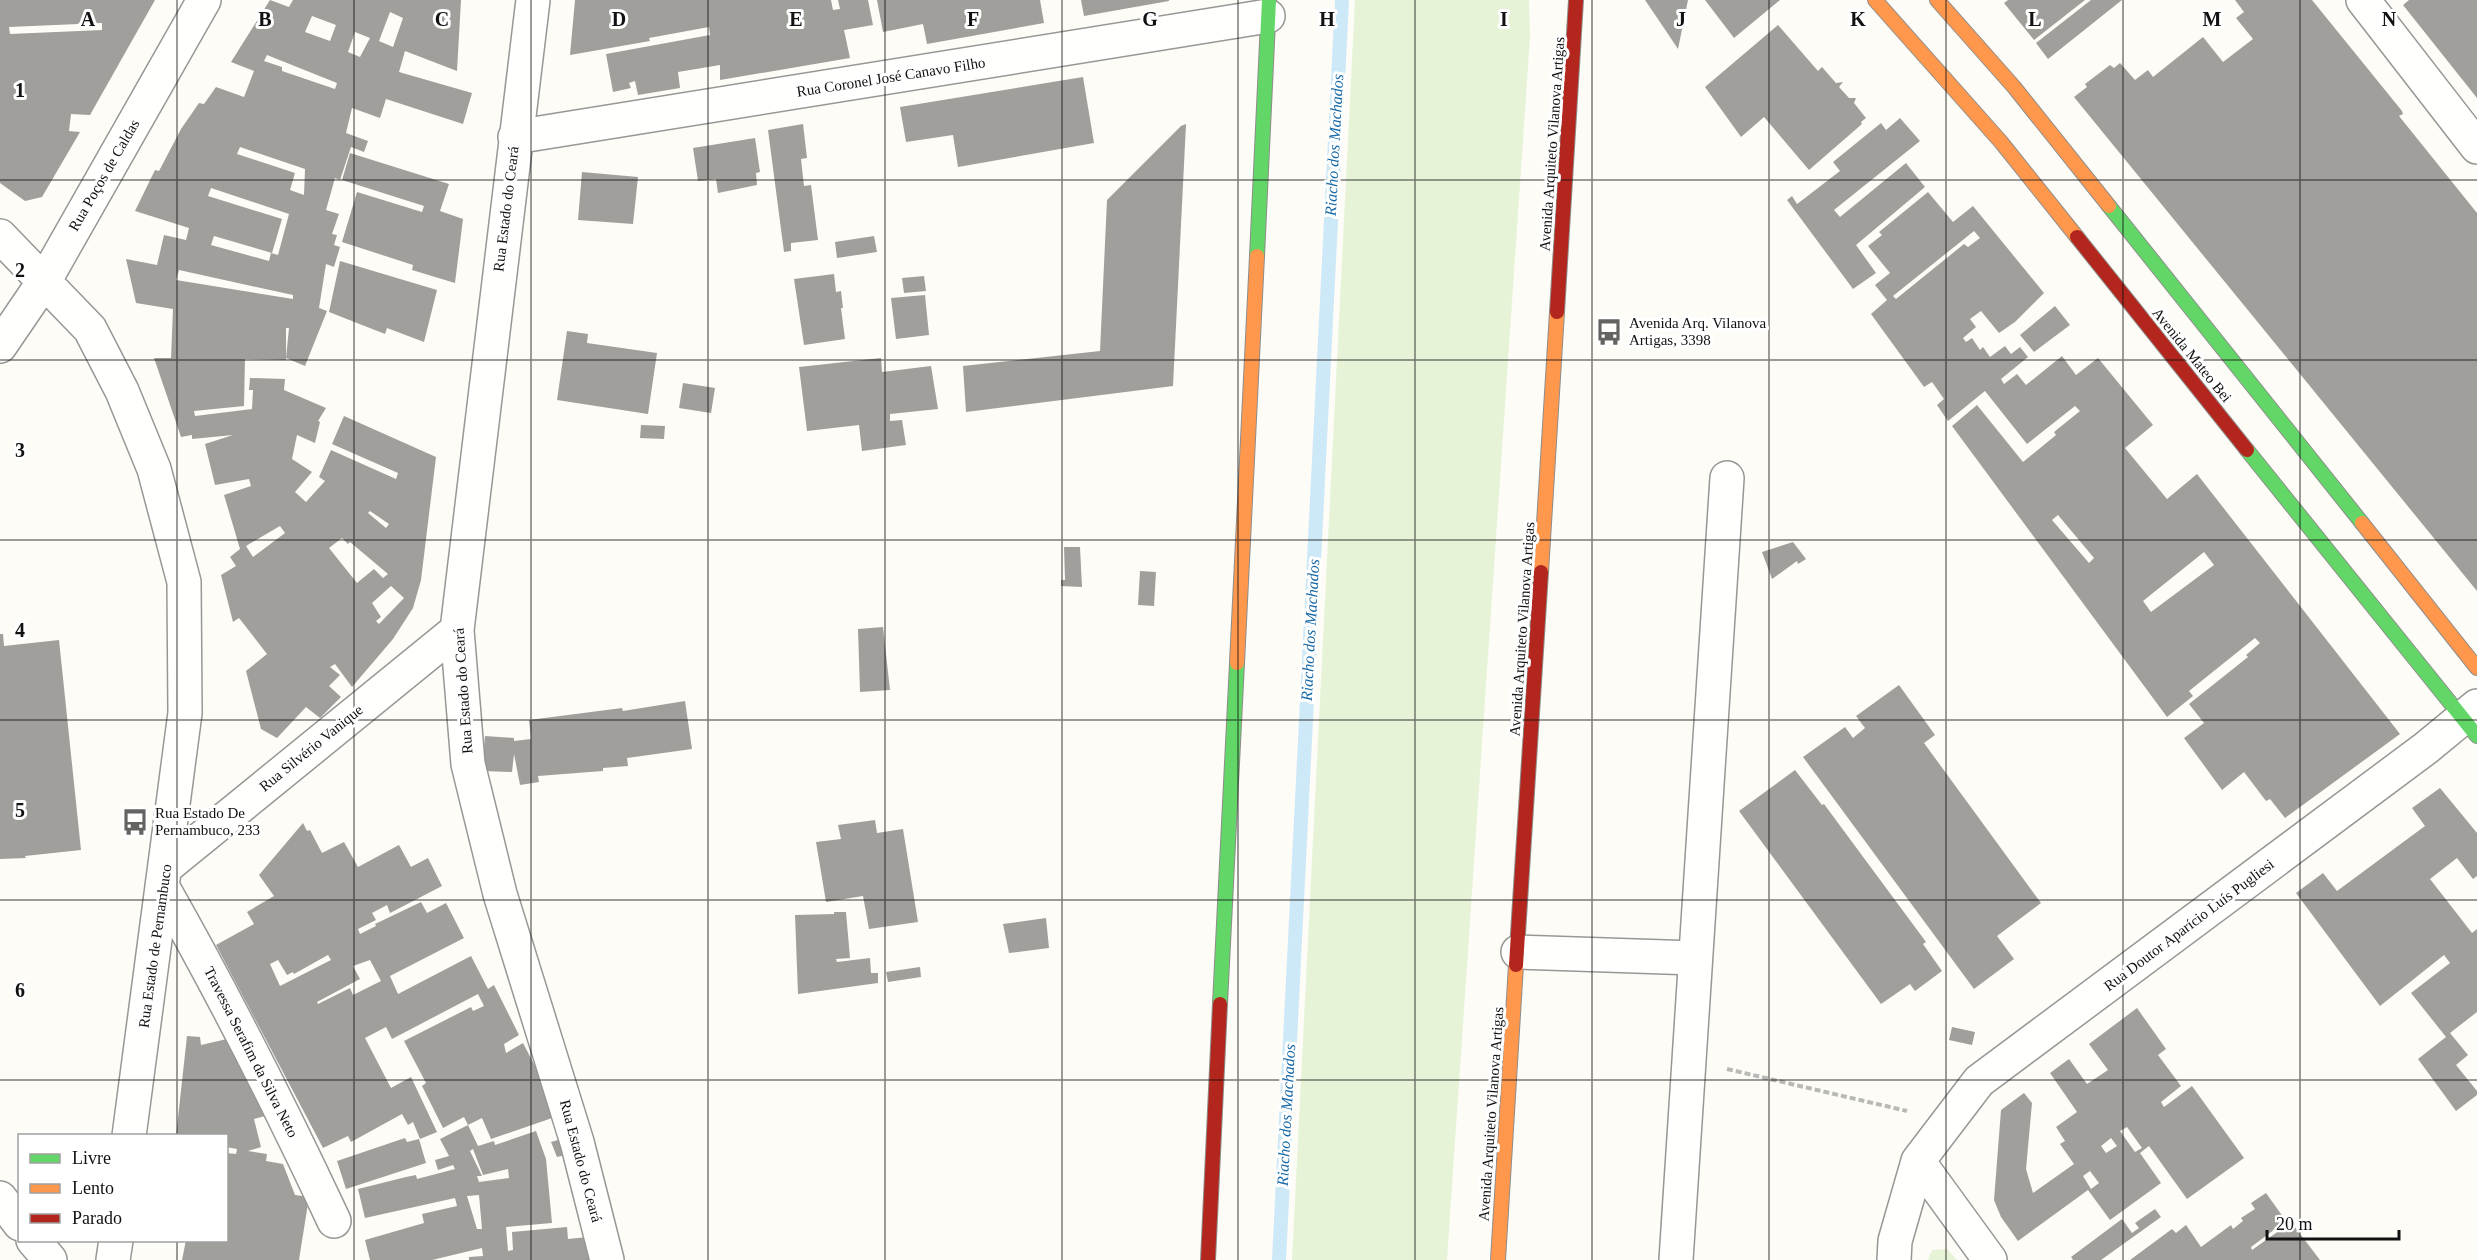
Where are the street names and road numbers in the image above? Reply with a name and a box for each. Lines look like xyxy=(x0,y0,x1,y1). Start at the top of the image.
street label: Avenida Arquiteto Vilanova Artigas xyxy=(1537,36,1567,252)
street label: Rua Coronel José Canavo Filho xyxy=(796,54,986,100)
street label: Rua Poços de Caldas xyxy=(66,116,143,234)
street label: Rua Estado do Ceará xyxy=(490,145,522,273)
street label: Avenida Mateo Bei xyxy=(2149,305,2235,405)
street label: Avenida Arquiteto Vilanova Artigas xyxy=(1507,521,1537,737)
street label: Rua Estado do Ceará xyxy=(451,627,475,755)
street label: Rua Silvério Vanique xyxy=(256,701,366,795)
street label: Rua Doutor Aparício Luís Pugliesi xyxy=(2101,856,2277,994)
street label: Rua Estado de Pernambuco xyxy=(136,863,174,1029)
street label: Travessa Serafim da Silva Neto xyxy=(201,964,301,1140)
street label: Avenida Arquiteto Vilanova Artigas xyxy=(1476,1006,1506,1222)
street label: Rua Estado do Ceará xyxy=(557,1098,605,1224)

